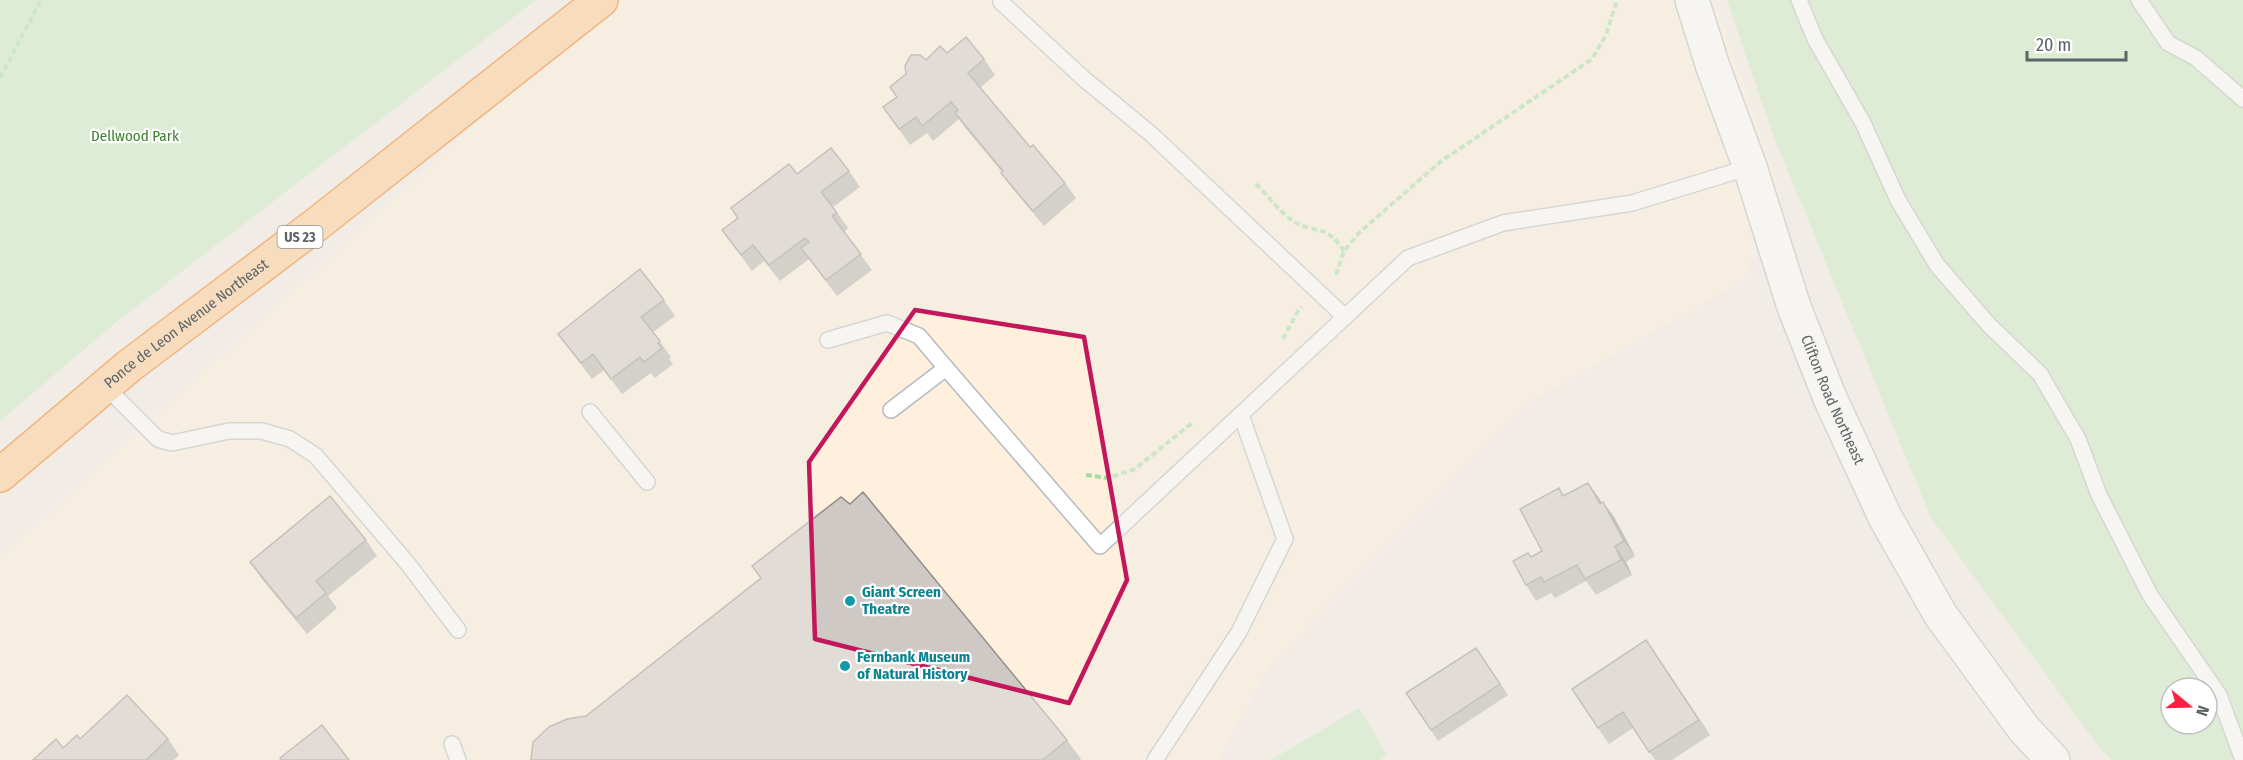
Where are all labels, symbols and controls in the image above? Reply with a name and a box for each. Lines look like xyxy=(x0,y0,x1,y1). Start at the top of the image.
scale bar xyxy=(2027,24,2126,62)
text: 20 m xyxy=(2036,34,2071,56)
park label: Dellwood Park xyxy=(91,127,179,145)
road number: US 23 xyxy=(278,226,322,248)
street label: Ponce de Leon Avenue Northeast xyxy=(100,255,272,392)
street label: Clifton Road Northeast xyxy=(1797,332,1869,467)
place label: Giant Screen Theatre xyxy=(862,583,941,618)
marker: Giant Screen Theatre xyxy=(843,594,857,608)
place label: Fernbank Museum of Natural History xyxy=(857,648,970,683)
marker: Fernbank Museum of Natural History xyxy=(838,659,852,673)
north arrow xyxy=(2159,676,2219,736)
text: N xyxy=(2192,703,2213,718)

